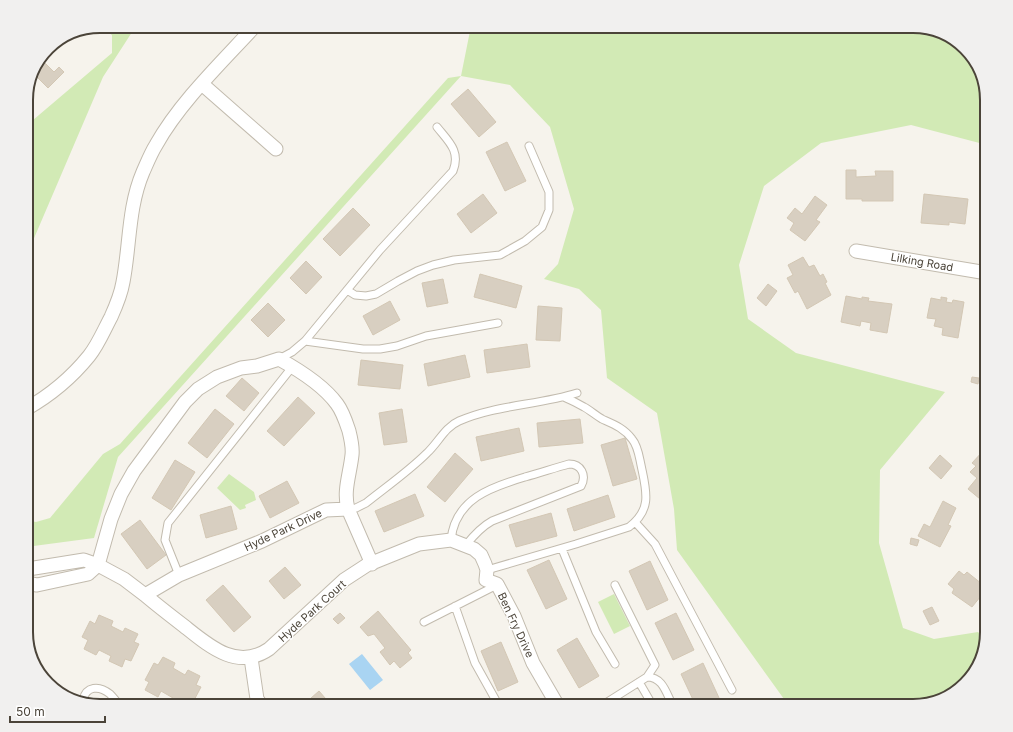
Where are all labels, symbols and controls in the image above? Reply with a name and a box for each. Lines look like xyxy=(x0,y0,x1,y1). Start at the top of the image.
street label: Lilking Road xyxy=(890,250,954,274)
street label: Hyde Park Drive xyxy=(242,506,324,554)
street label: Hyde Park Court xyxy=(275,577,349,645)
street label: Ben Fry Drive xyxy=(495,590,537,660)
scale bar xyxy=(10,698,105,724)
text: 50 m xyxy=(16,704,45,719)

